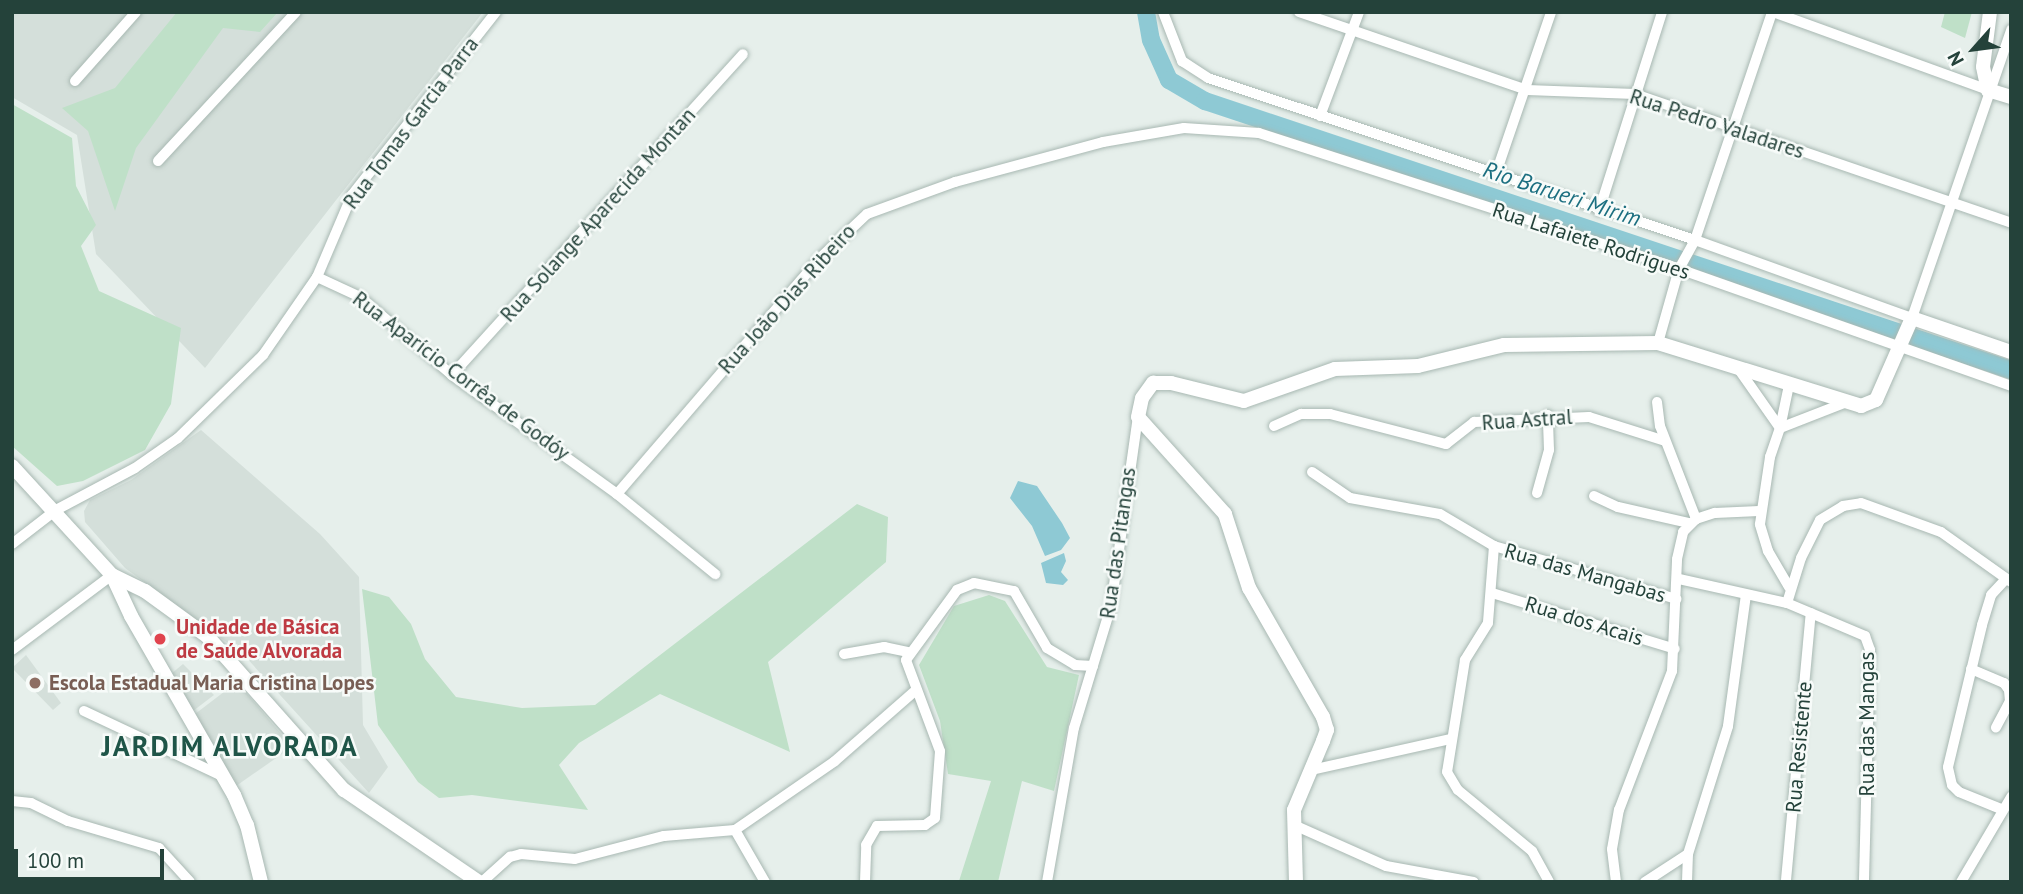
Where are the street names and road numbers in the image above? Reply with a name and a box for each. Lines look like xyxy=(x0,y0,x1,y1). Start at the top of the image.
street label: Rua Tomas Garcia Parra xyxy=(338,32,484,214)
street label: Rua Pedro Valadares xyxy=(1626,84,1808,164)
street label: Rua Solange Aparecida Montan xyxy=(495,103,701,327)
street label: Rua Lafaiete Rodrigues xyxy=(1489,197,1693,285)
street label: Rua João Dias Ribeiro xyxy=(713,219,861,379)
street label: Rua Aparício Corrêa de Godóy xyxy=(347,286,575,466)
street label: Rua Astral xyxy=(1480,404,1574,436)
street label: Rua das Pitangas xyxy=(1095,466,1141,620)
street label: Rua das Mangabas xyxy=(1501,538,1669,608)
street label: Rua dos Acais xyxy=(1522,591,1646,651)
street label: Rua das Mangas xyxy=(1854,652,1880,796)
street label: Rua Resistente xyxy=(1781,680,1817,814)

